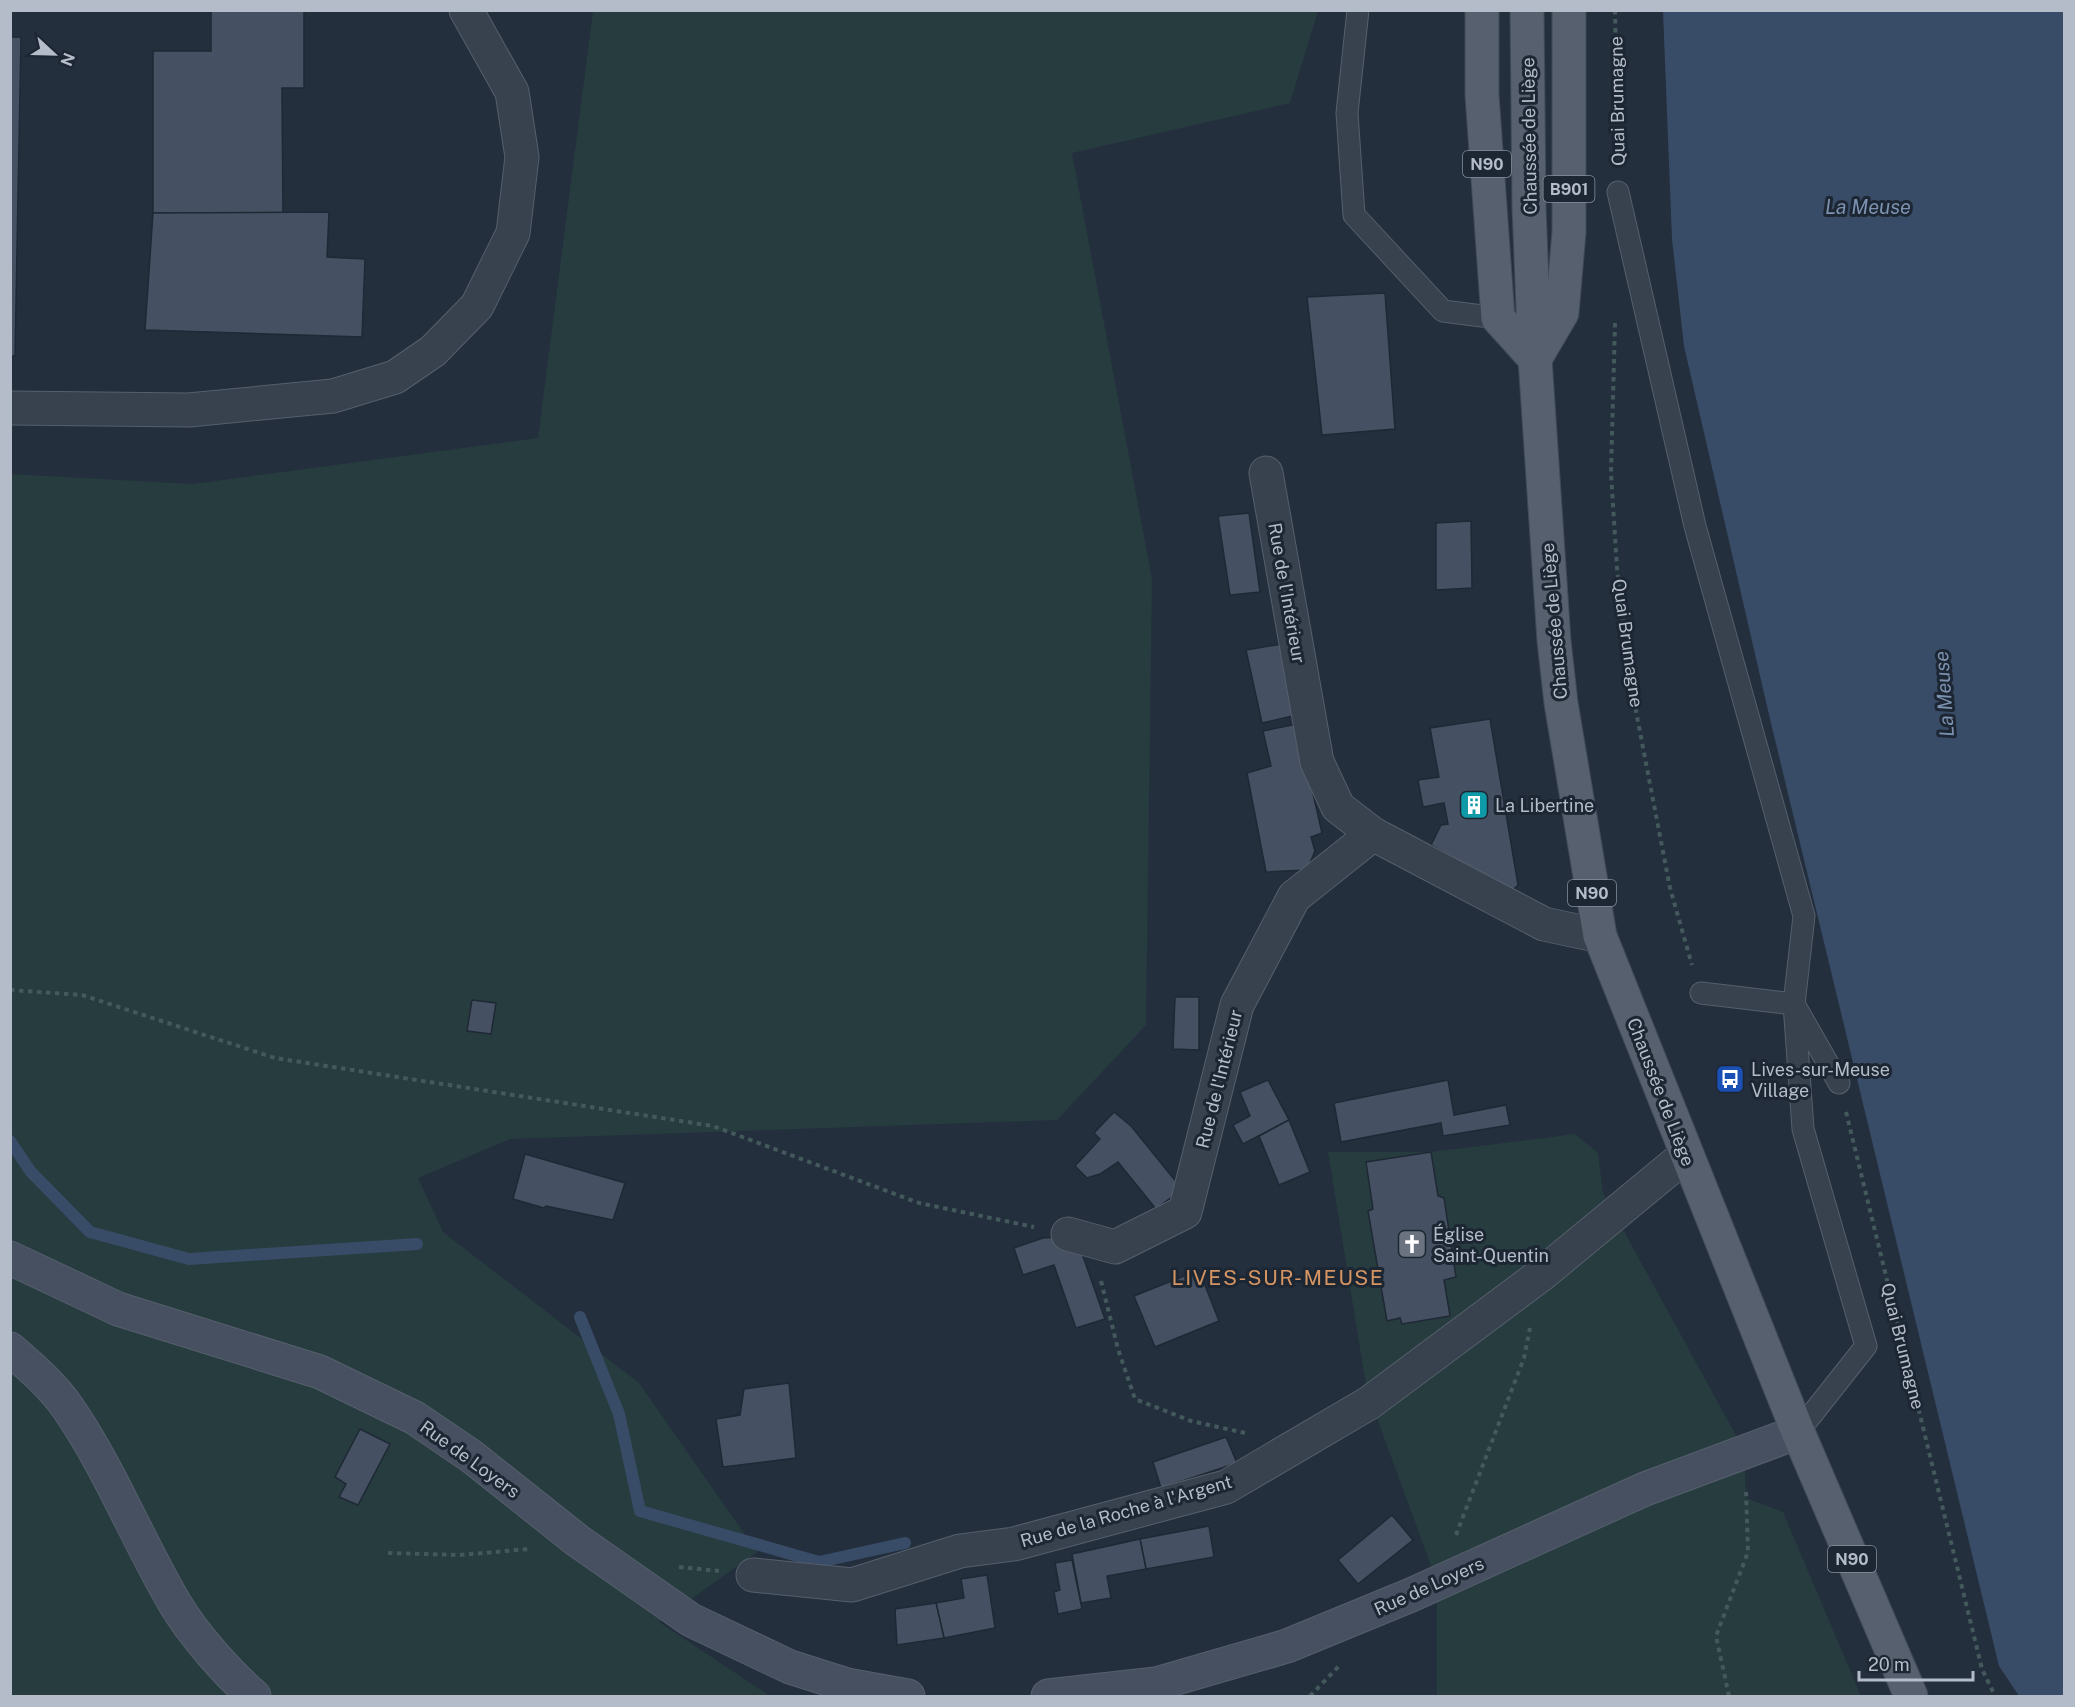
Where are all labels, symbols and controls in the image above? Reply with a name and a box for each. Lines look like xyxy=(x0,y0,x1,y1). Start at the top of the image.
north arrow xyxy=(24,24,84,84)
street label: Quai Brumagne xyxy=(1605,36,1629,166)
text: N xyxy=(56,50,79,69)
street label: Chaussée de Liège xyxy=(1517,57,1541,215)
road number: N90 xyxy=(1463,151,1511,177)
road number: B901 xyxy=(1544,176,1594,202)
water label: La Meuse xyxy=(1825,195,1911,219)
street label: Rue de l'Intérieur xyxy=(1264,521,1310,665)
street label: Chaussée de Liège xyxy=(1537,542,1571,700)
street label: Quai Brumagne xyxy=(1609,577,1647,709)
water label: La Meuse xyxy=(1929,650,1959,738)
building icon: La Libertine xyxy=(1458,789,1490,821)
place label: La Libertine xyxy=(1495,795,1594,816)
road number: N90 xyxy=(1568,880,1616,906)
street label: Rue de l'Intérieur xyxy=(1192,1007,1246,1151)
street label: Chaussée de Liège xyxy=(1623,1015,1699,1169)
place label: Lives-sur-Meuse Village xyxy=(1751,1059,1890,1101)
bus stop icon: Lives-sur-Meuse Village xyxy=(1714,1063,1746,1095)
place label: Église Saint-Quentin xyxy=(1433,1223,1549,1266)
church icon: Église Saint-Quentin xyxy=(1396,1228,1428,1260)
district label: LIVES-SUR-MEUSE xyxy=(1172,1265,1384,1290)
street label: Quai Brumagne xyxy=(1877,1281,1929,1411)
street label: Rue de Loyers xyxy=(416,1416,524,1502)
street label: Rue de la Roche à l'Argent xyxy=(1018,1471,1234,1551)
road number: N90 xyxy=(1828,1546,1876,1572)
street label: Rue de Loyers xyxy=(1371,1552,1487,1620)
scale bar xyxy=(1859,1644,1973,1682)
text: 20 m xyxy=(1868,1654,1910,1675)

